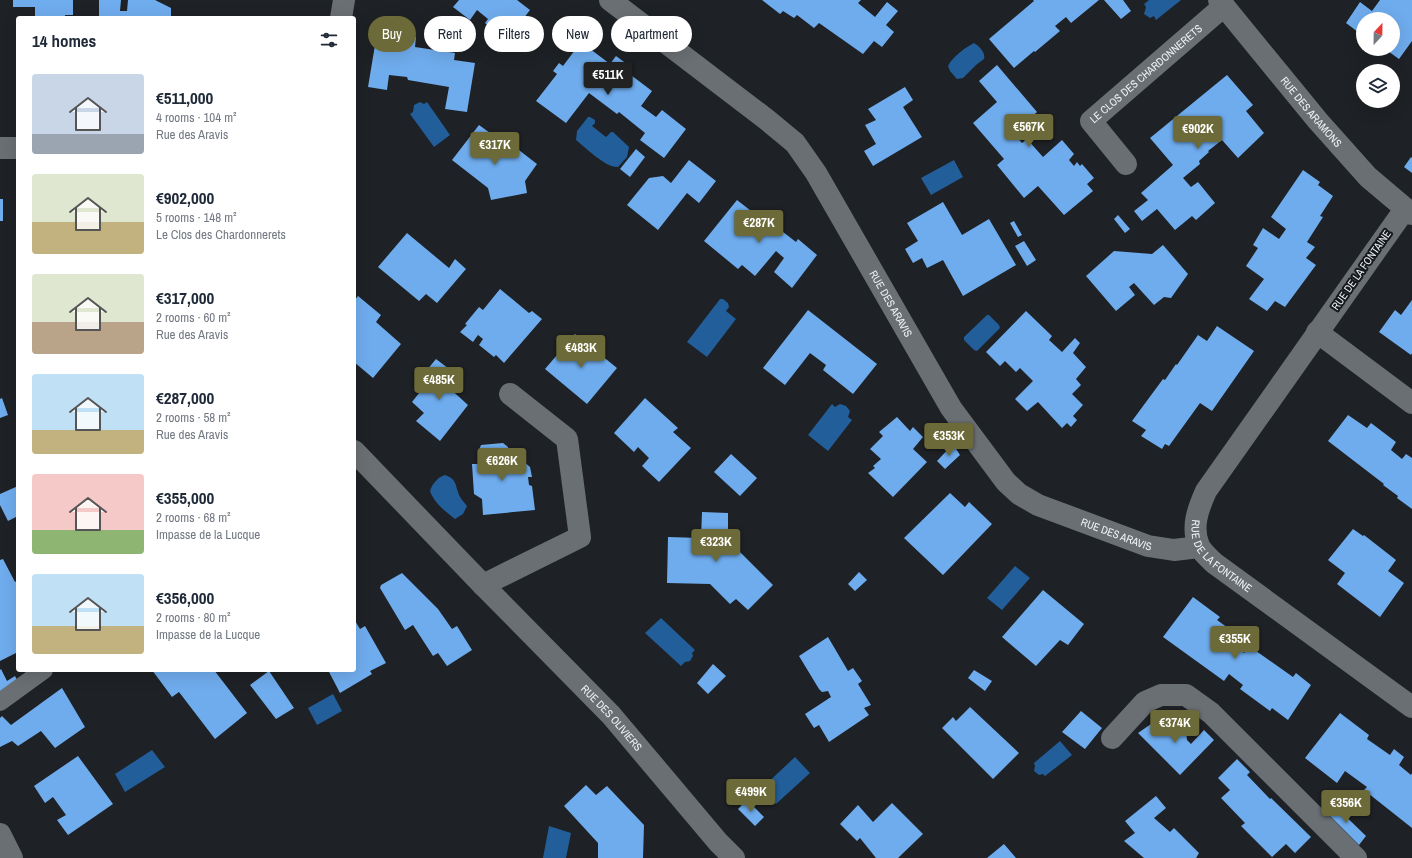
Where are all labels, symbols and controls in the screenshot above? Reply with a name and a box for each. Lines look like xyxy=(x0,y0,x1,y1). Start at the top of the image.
north arrow xyxy=(1356,12,1400,56)
map controls xyxy=(1356,12,1400,108)
chip: Buy xyxy=(368,16,416,52)
chip: Rent xyxy=(424,16,476,52)
chip: Filters xyxy=(484,16,544,52)
chip: New xyxy=(552,16,603,52)
chip: Apartment xyxy=(611,16,692,52)
street label: LE CLOS DES CHARDONNERETS xyxy=(1087,21,1205,126)
text: 14 homes xyxy=(32,29,96,52)
icon: filters xyxy=(318,29,340,51)
pin: €511K xyxy=(580,62,636,96)
button: layers xyxy=(1356,64,1400,108)
text: €511K xyxy=(593,66,623,83)
street label: RUE DES ARAMONS xyxy=(1278,74,1345,150)
text: €511,000 xyxy=(156,86,213,109)
icon: home xyxy=(64,90,112,138)
text: 4 rooms · 104 m² xyxy=(156,109,237,126)
pin: €567K xyxy=(1001,114,1057,148)
pin: €902K xyxy=(1170,116,1226,150)
text: €567K xyxy=(1013,118,1045,135)
text: €902K xyxy=(1182,120,1214,137)
text: Rue des Aravis xyxy=(156,126,228,143)
pin: €317K xyxy=(467,132,523,166)
text: €317K xyxy=(479,136,511,153)
text: €902,000 xyxy=(156,186,214,209)
icon: home xyxy=(64,190,112,238)
text: 5 rooms · 148 m² xyxy=(156,209,237,226)
pin: €287K xyxy=(731,210,787,244)
text: €287K xyxy=(743,214,775,231)
text: Le Clos des Chardonnerets xyxy=(156,226,286,243)
street label: RUE DE LA FONTAINE xyxy=(1328,227,1394,313)
street label: RUE DES ARAVIS xyxy=(866,268,916,339)
text: €317,000 xyxy=(156,286,214,309)
icon: home xyxy=(64,290,112,338)
text: 2 rooms · 60 m² xyxy=(156,309,231,326)
text: Rue des Aravis xyxy=(156,326,228,343)
pin: €483K xyxy=(553,335,609,369)
text: €483K xyxy=(565,339,597,356)
pin: €485K xyxy=(411,367,467,401)
text: €485K xyxy=(423,371,455,388)
text: €287,000 xyxy=(156,386,214,409)
icon: home xyxy=(64,390,112,438)
text: 2 rooms · 58 m² xyxy=(156,409,231,426)
pin: €353K xyxy=(921,423,977,457)
text: Rue des Aravis xyxy=(156,426,228,443)
text: €353K xyxy=(933,427,965,444)
pin: €626K xyxy=(474,448,530,482)
text: €626K xyxy=(486,452,518,469)
text: €355,000 xyxy=(156,486,214,509)
icon: home xyxy=(64,490,112,538)
text: 2 rooms · 68 m² xyxy=(156,509,231,526)
street label: RUE DES ARAVIS xyxy=(1079,515,1153,553)
street label: RUE DE LA FONTAINE xyxy=(1188,519,1255,595)
text: Impasse de la Lucque xyxy=(156,526,260,543)
pin: €323K xyxy=(688,529,744,563)
text: €323K xyxy=(700,533,732,550)
text: €356,000 xyxy=(156,586,214,609)
icon: home xyxy=(64,590,112,638)
text: 2 rooms · 80 m² xyxy=(156,609,231,626)
text: Impasse de la Lucque xyxy=(156,626,260,643)
pin: €355K xyxy=(1207,626,1263,660)
text: €355K xyxy=(1219,630,1251,647)
street label: RUE DES OLIVIERS xyxy=(578,682,645,754)
pin: €374K xyxy=(1147,710,1203,744)
text: €374K xyxy=(1159,714,1191,731)
pin: €499K xyxy=(723,779,779,813)
text: €499K xyxy=(735,783,767,800)
pin: €356K xyxy=(1318,790,1374,824)
text: €356K xyxy=(1330,794,1362,811)

